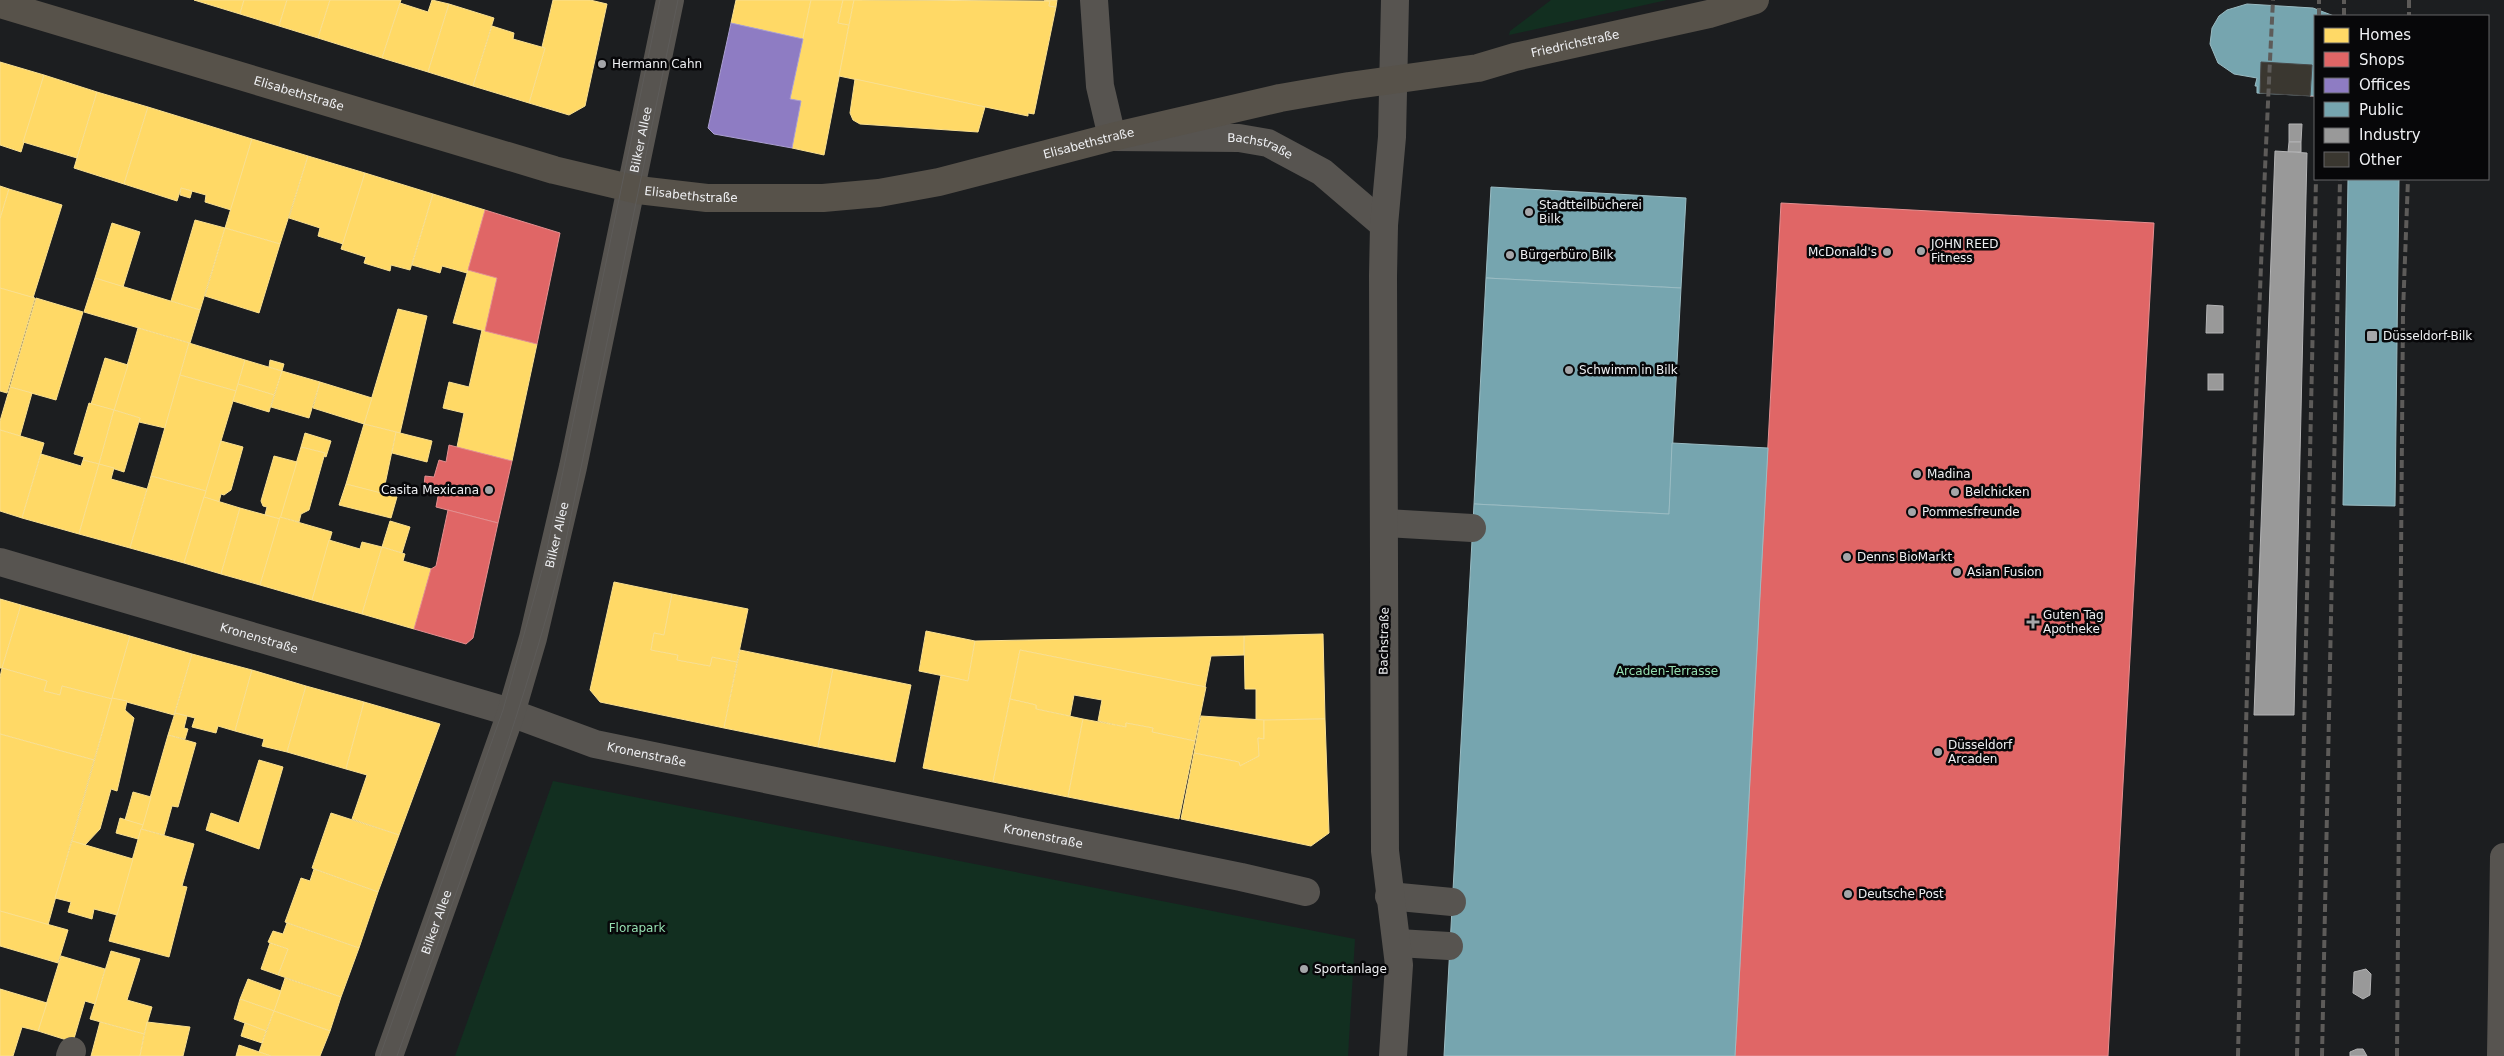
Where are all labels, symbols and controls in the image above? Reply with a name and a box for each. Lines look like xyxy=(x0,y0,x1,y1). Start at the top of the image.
legend xyxy=(2314,15,2489,180)
text: Homes xyxy=(2359,26,2411,44)
street label: Friedrichstraße xyxy=(1530,27,1621,60)
text: Shops xyxy=(2359,51,2405,69)
place label: Hermann Cahn xyxy=(612,57,702,71)
marker: Hermann Cahn xyxy=(596,58,608,70)
street label: Elisabethstraße xyxy=(252,73,346,114)
text: Offices xyxy=(2359,76,2411,94)
text: Public xyxy=(2359,101,2403,119)
street label: Bilker Allee xyxy=(627,105,655,174)
street label: Elisabethstraße xyxy=(1042,125,1136,162)
text: Industry xyxy=(2359,126,2421,144)
street label: Bachstraße xyxy=(1227,131,1295,162)
text: Other xyxy=(2359,151,2402,169)
street label: Elisabethstraße xyxy=(644,184,738,205)
place label: Stadtteilbücherei Bilk xyxy=(1539,198,1642,226)
marker: Stadtteilbücherei Bilk xyxy=(1523,206,1535,218)
place label: JOHN REED Fitness xyxy=(1930,237,1999,265)
place label: McDonald's xyxy=(1808,245,1877,259)
marker: JOHN REED Fitness xyxy=(1915,245,1927,257)
marker: McDonald's xyxy=(1881,246,1893,258)
place label: Bürgerbüro Bilk xyxy=(1520,248,1613,262)
marker: Bürgerbüro Bilk xyxy=(1504,249,1516,261)
marker: Düsseldorf-Bilk xyxy=(2365,329,2379,343)
place label: Düsseldorf-Bilk xyxy=(2383,329,2472,343)
place label: Schwimm in Bilk xyxy=(1579,363,1678,377)
marker: Schwimm in Bilk xyxy=(1563,364,1575,376)
place label: Madina xyxy=(1927,467,1971,481)
marker: Madina xyxy=(1911,468,1923,480)
place label: Casita Mexicana xyxy=(381,483,479,497)
marker: Casita Mexicana xyxy=(483,484,495,496)
place label: Belchicken xyxy=(1965,485,2030,499)
marker: Belchicken xyxy=(1949,486,1961,498)
street label: Bilker Allee xyxy=(543,501,572,569)
place label: Pommesfreunde xyxy=(1922,505,2020,519)
marker: Pommesfreunde xyxy=(1906,506,1918,518)
place label: Denns BioMarkt xyxy=(1857,550,1952,564)
marker: Denns BioMarkt xyxy=(1841,551,1853,563)
place label: Asian Fusion xyxy=(1967,565,2042,579)
marker: Asian Fusion xyxy=(1951,566,1963,578)
street label: Bachstraße xyxy=(1376,607,1392,675)
place label: Guten Tag Apotheke xyxy=(2043,608,2104,636)
marker: Guten Tag Apotheke xyxy=(2027,616,2039,628)
street label: Kronenstraße xyxy=(218,620,300,656)
park label: Arcaden-Terrasse xyxy=(1616,664,1718,678)
place label: Düsseldorf Arcaden xyxy=(1948,738,2013,766)
street label: Kronenstraße xyxy=(606,740,687,770)
marker: Düsseldorf Arcaden xyxy=(1932,746,1944,758)
street label: Kronenstraße xyxy=(1002,821,1084,851)
place label: Deutsche Post xyxy=(1858,887,1944,901)
street label: Bilker Allee xyxy=(419,888,454,956)
marker: Deutsche Post xyxy=(1842,888,1854,900)
park label: Florapark xyxy=(609,921,665,935)
place label: Sportanlage xyxy=(1314,962,1387,976)
marker: Sportanlage xyxy=(1298,963,1310,975)

